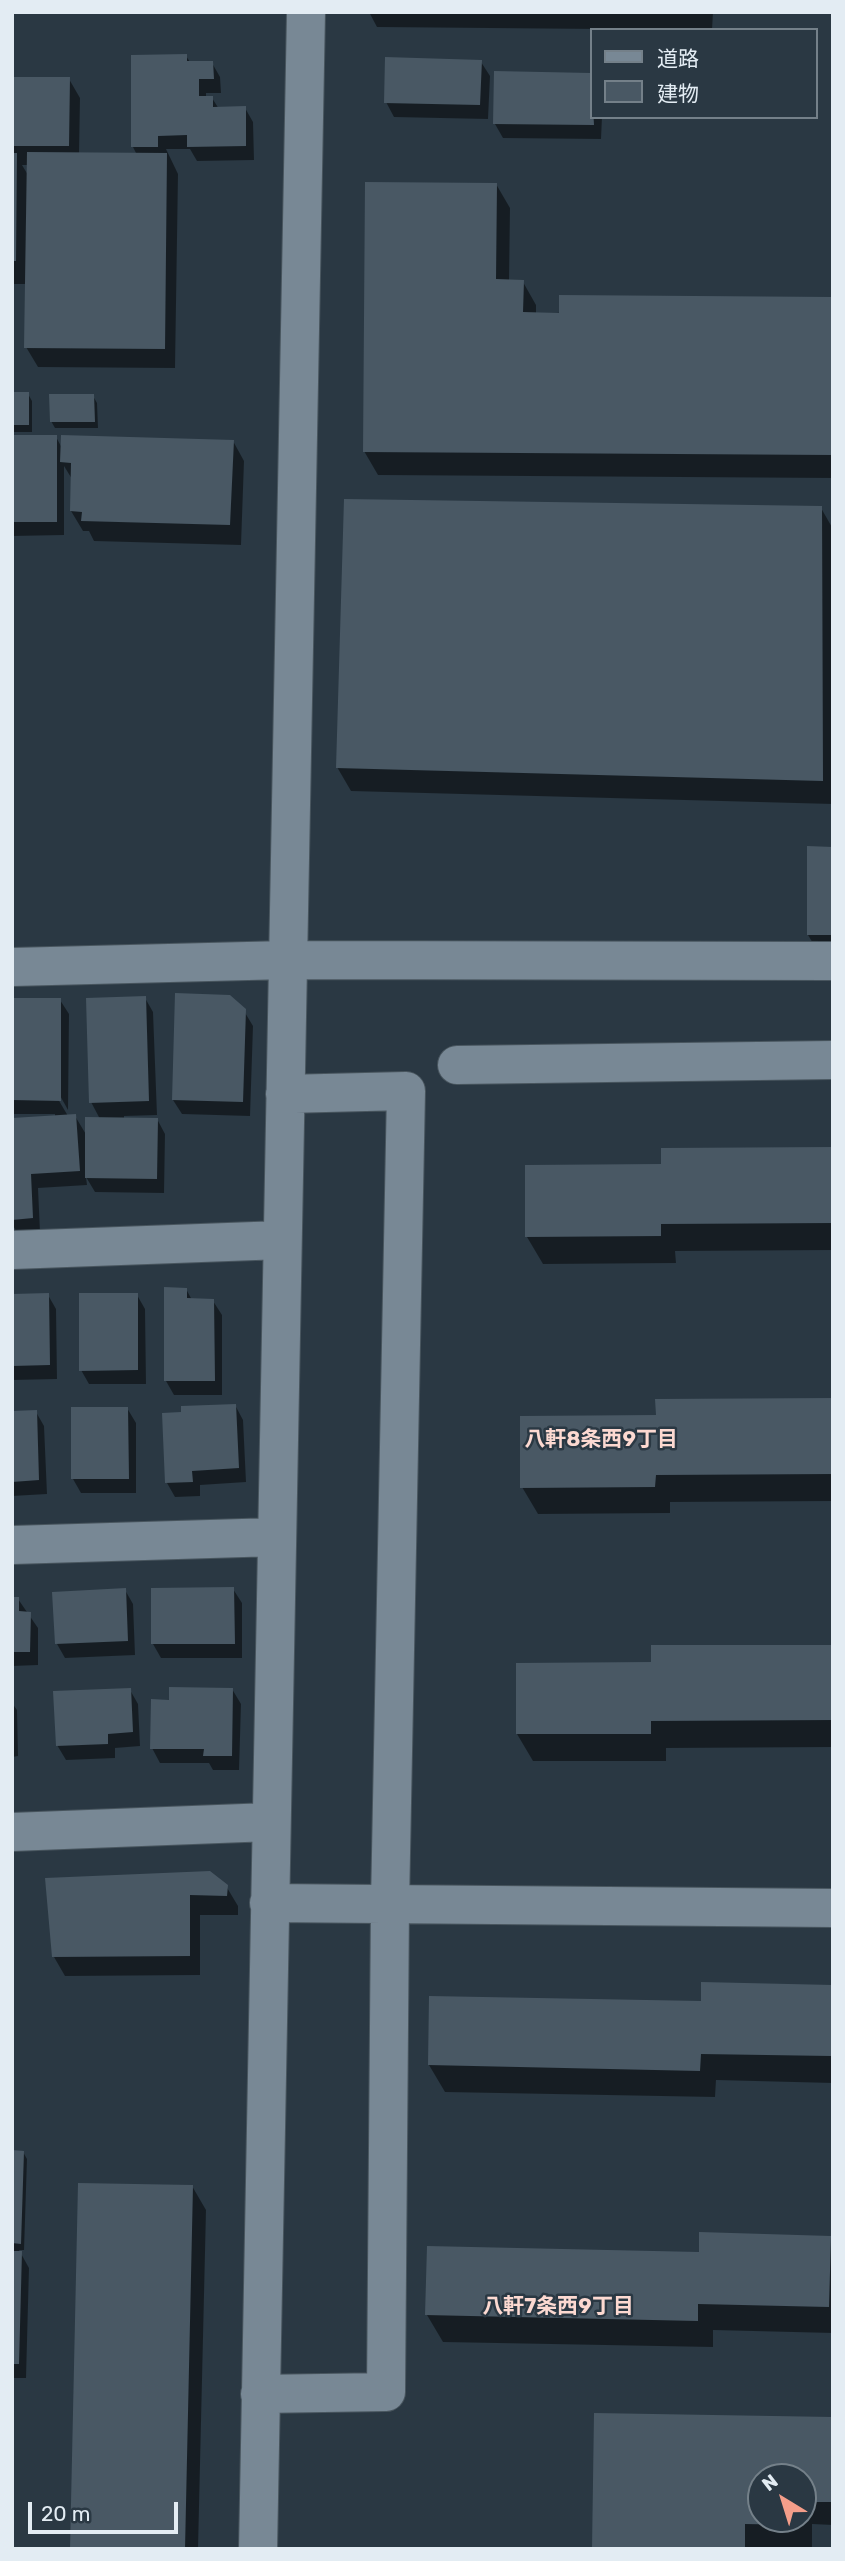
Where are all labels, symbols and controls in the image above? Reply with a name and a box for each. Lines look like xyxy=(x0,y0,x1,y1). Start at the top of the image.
legend xyxy=(590,28,817,119)
text: 道路 xyxy=(657,46,699,71)
text: 建物 xyxy=(657,81,699,106)
district label: 八軒8条西9丁目 xyxy=(524,1427,678,1453)
district label: 八軒7条西9丁目 xyxy=(482,2294,634,2320)
north arrow xyxy=(747,2463,817,2533)
text: N xyxy=(758,2469,782,2496)
scale bar xyxy=(32,2488,182,2532)
text: 20 m xyxy=(41,2501,90,2526)

